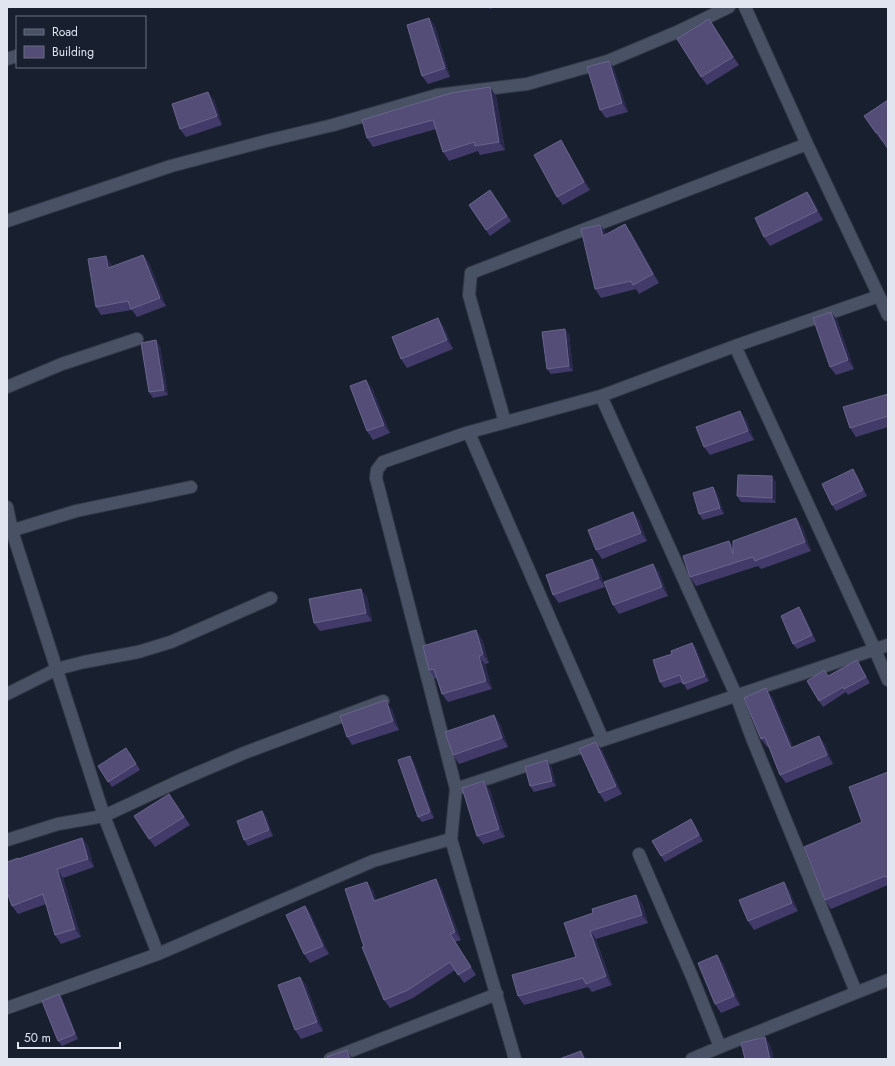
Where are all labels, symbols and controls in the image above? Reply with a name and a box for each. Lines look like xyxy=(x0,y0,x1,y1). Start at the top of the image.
legend xyxy=(16,16,146,68)
text: Road xyxy=(52,23,78,41)
text: Building xyxy=(52,43,94,61)
scale bar xyxy=(18,1024,120,1050)
text: 50 m xyxy=(24,1029,51,1047)

